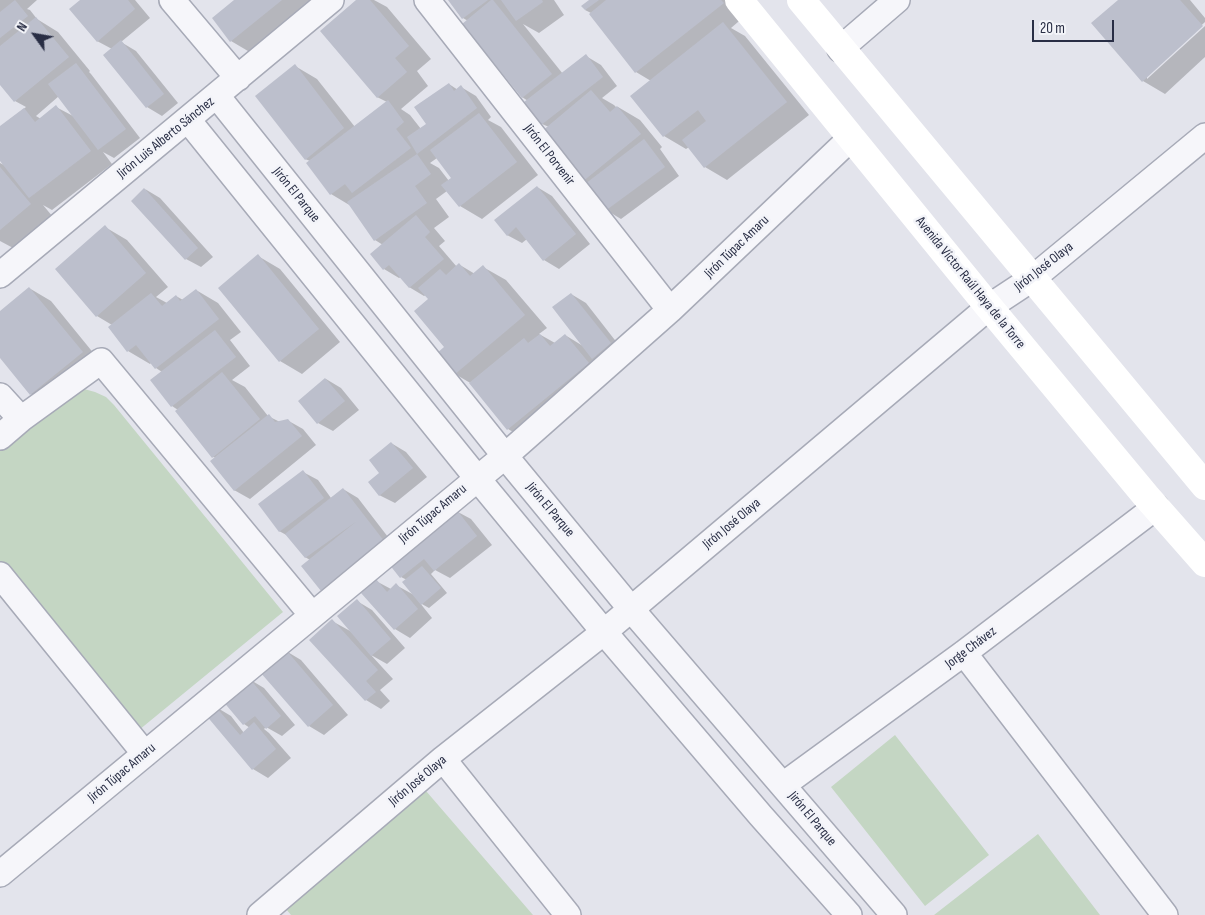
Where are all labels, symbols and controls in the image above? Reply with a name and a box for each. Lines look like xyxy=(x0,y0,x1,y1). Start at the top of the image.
north arrow xyxy=(10,10,60,60)
scale bar xyxy=(1035,10,1118,42)
text: N xyxy=(13,19,31,34)
text: 20 m xyxy=(1040,19,1065,38)
street label: Jirón Luis Alberto Sánchez xyxy=(114,94,218,182)
street label: Jirón El Porvenir xyxy=(520,121,578,189)
street label: Jirón El Parque xyxy=(269,164,323,226)
street label: Jirón Túpac Amaru xyxy=(701,212,773,282)
street label: Avenida Víctor Raúl Haya de la Torre xyxy=(912,214,1028,352)
street label: Jirón José Olaya xyxy=(1011,239,1077,295)
street label: Jirón El Parque xyxy=(522,479,578,541)
street label: Jirón Túpac Amaru xyxy=(396,481,470,547)
street label: Jirón José Olaya xyxy=(700,495,764,553)
street label: Jorge Chávez xyxy=(942,623,1000,673)
street label: Jirón Túpac Amaru xyxy=(85,740,159,806)
street label: Jirón José Olaya xyxy=(386,752,450,810)
street label: Jirón El Parque xyxy=(784,788,840,850)

